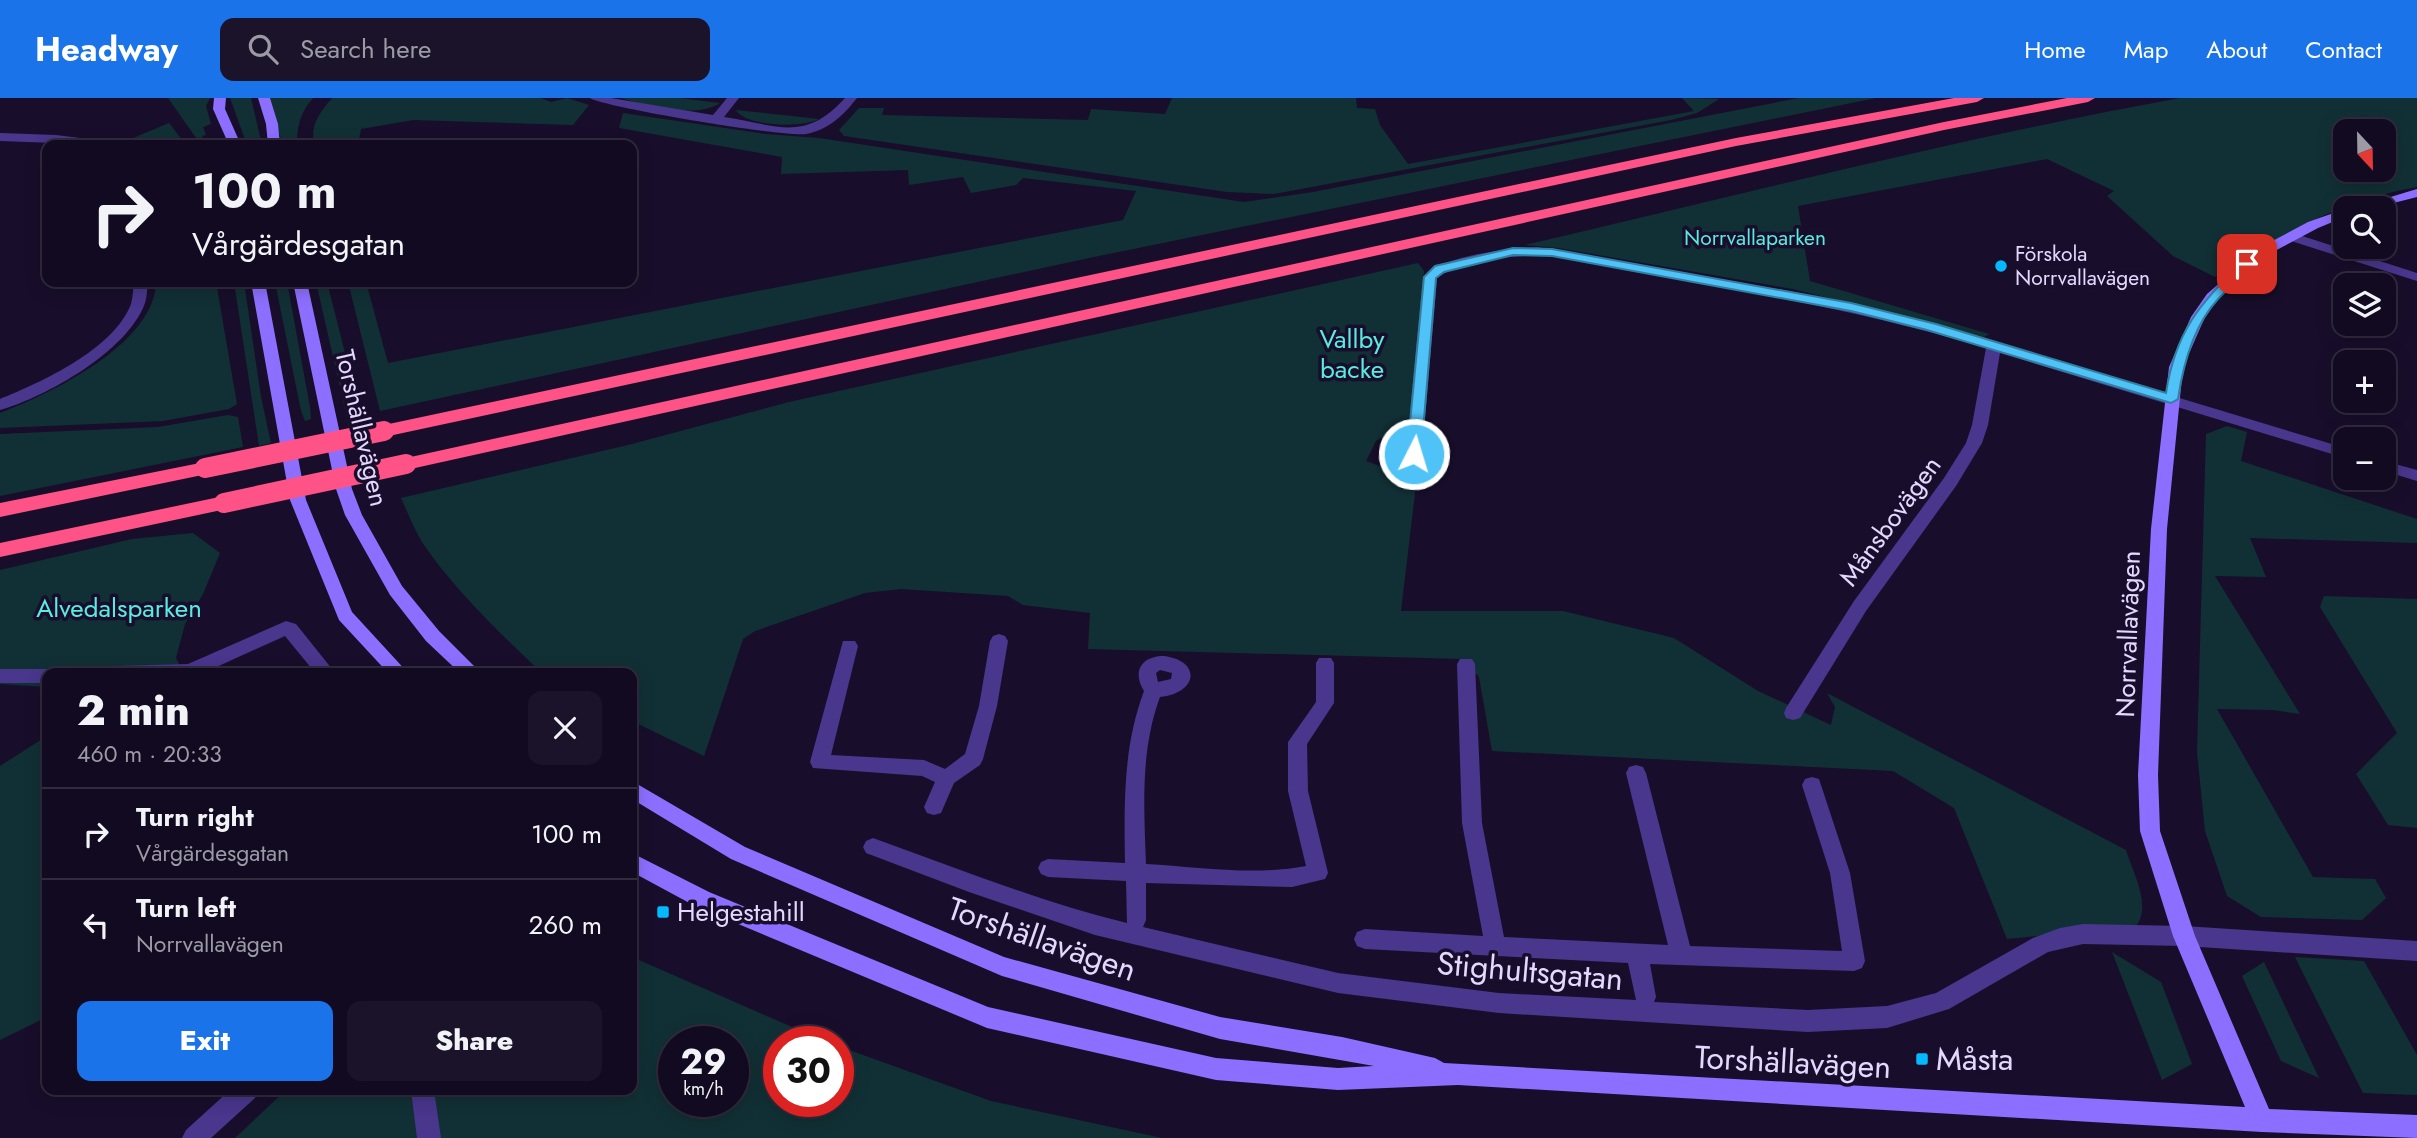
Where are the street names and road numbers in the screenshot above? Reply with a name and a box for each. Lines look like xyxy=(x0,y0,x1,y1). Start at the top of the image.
street label: Torshällavägen xyxy=(326,346,398,510)
street label: Månsbovägen xyxy=(1830,448,1950,594)
street label: Norrvallavägen xyxy=(2106,550,2150,718)
street label: Torshällavägen xyxy=(942,885,1142,993)
street label: Stighultsgatan xyxy=(1435,940,1625,1002)
street label: Torshällavägen xyxy=(1694,1034,1892,1090)

